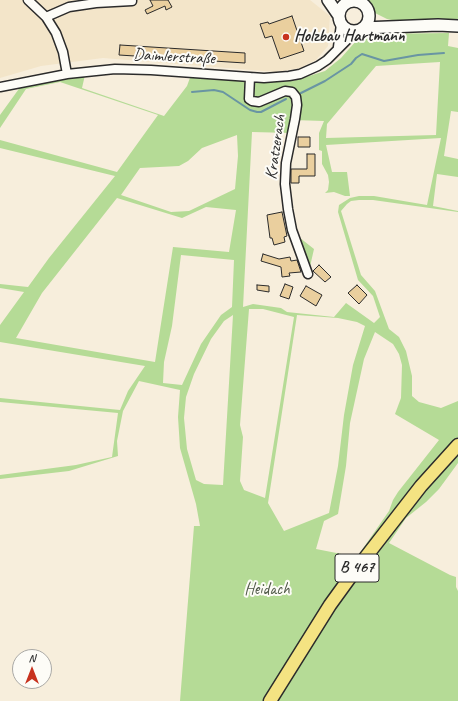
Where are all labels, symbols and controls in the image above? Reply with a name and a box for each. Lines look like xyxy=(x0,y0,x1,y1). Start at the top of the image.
place label: Holzbau Hartmann xyxy=(294,27,405,47)
marker: Holzbau Hartmann xyxy=(281,32,291,42)
street label: Daimlerstraße xyxy=(133,45,215,69)
street label: Kratzerach xyxy=(261,113,291,181)
road number: B 467 xyxy=(335,554,379,582)
park label: Heidach xyxy=(244,580,290,600)
north arrow xyxy=(12,649,52,689)
text: N xyxy=(29,651,35,665)

